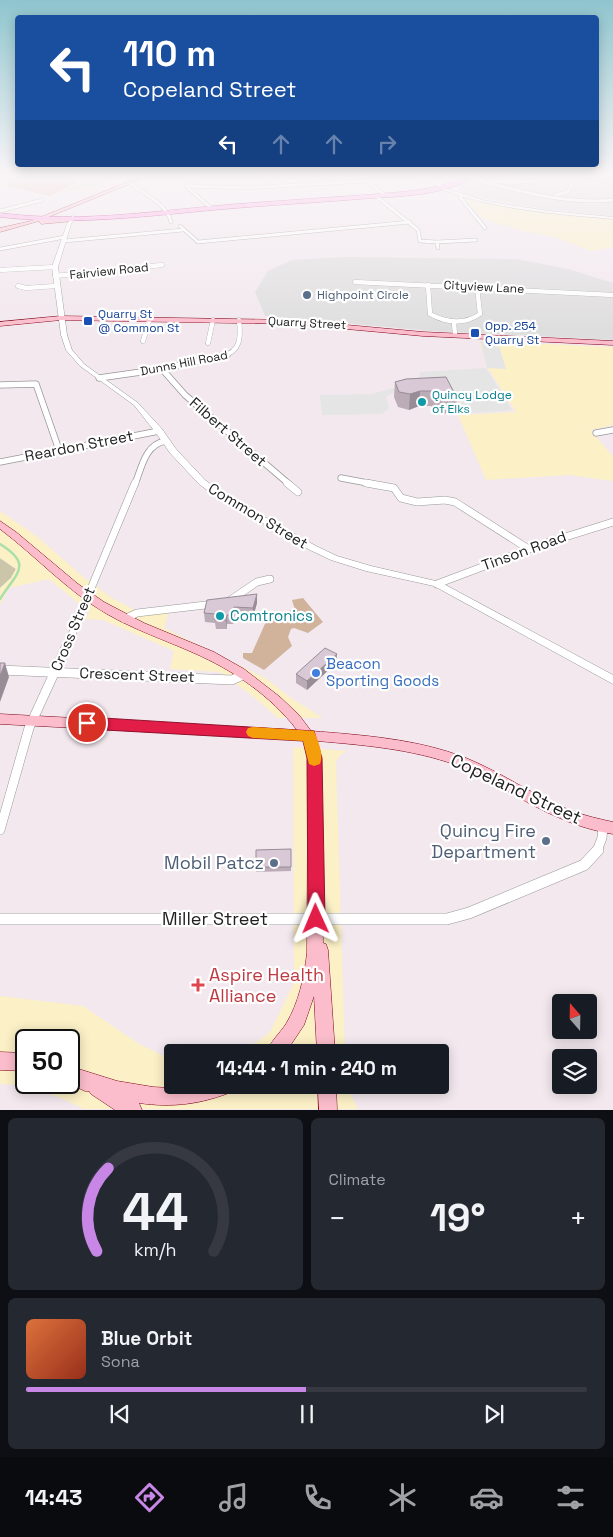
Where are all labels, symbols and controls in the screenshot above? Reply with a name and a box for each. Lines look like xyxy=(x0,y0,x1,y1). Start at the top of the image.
text: 110 m xyxy=(123,32,216,76)
icon: left xyxy=(40,35,105,100)
text: Copeland Street xyxy=(123,75,297,103)
icon: left xyxy=(214,130,242,158)
icon: ahead xyxy=(267,130,295,158)
icon: ahead xyxy=(320,130,348,158)
icon: right xyxy=(373,130,401,158)
street label: Fairview Road xyxy=(69,259,149,283)
street label: Cityview Lane xyxy=(443,277,525,297)
place label: Highpoint Circle xyxy=(317,287,409,303)
marker: Highpoint Circle xyxy=(301,289,313,301)
place label: Quarry St @ Common St xyxy=(98,306,180,336)
street label: Quarry Street xyxy=(267,313,347,333)
marker: Quarry St @ Common St xyxy=(82,315,94,327)
place label: Opp. 254 Quarry St xyxy=(485,318,540,348)
marker: Opp. 254 Quarry St xyxy=(469,327,481,339)
street label: Dunns Hill Road xyxy=(139,347,229,379)
place label: Quincy Lodge of Elks xyxy=(432,387,512,417)
street label: Filbert Street xyxy=(186,393,271,470)
marker: Quincy Lodge of Elks xyxy=(416,396,428,408)
street label: Reardon Street xyxy=(23,426,135,465)
street label: Common Street xyxy=(205,478,312,553)
street label: Tinson Road xyxy=(479,526,569,575)
street label: Cross Street xyxy=(46,584,99,674)
place label: Comtronics xyxy=(230,606,313,625)
marker: Comtronics xyxy=(214,610,226,622)
place label: Beacon Sporting Goods xyxy=(326,654,439,690)
street label: Crescent Street xyxy=(79,663,195,686)
marker: Beacon Sporting Goods xyxy=(310,667,322,679)
pin xyxy=(66,702,108,744)
icon: arrive xyxy=(73,709,101,737)
street label: Copeland Street xyxy=(447,748,585,829)
place label: Quincy Fire Department xyxy=(431,819,536,863)
marker: Quincy Fire Department xyxy=(540,835,552,847)
place label: Mobil Patcz xyxy=(164,851,264,874)
marker: Mobil Patcz xyxy=(268,857,280,869)
position arrow xyxy=(289,892,341,944)
street label: Miller Street xyxy=(162,907,268,930)
place label: Aspire Health Alliance xyxy=(209,963,324,1007)
marker: Aspire Health Alliance xyxy=(191,978,205,992)
north arrow xyxy=(552,994,598,1039)
map controls xyxy=(552,994,597,1094)
speed limit sign: 50 xyxy=(15,1029,80,1094)
button: layers xyxy=(552,1049,597,1094)
text: 14:44 · 1 min · 240 m xyxy=(216,1056,397,1081)
text: Climate xyxy=(329,1169,386,1190)
text: 44 xyxy=(122,1179,188,1245)
text: 19° xyxy=(430,1194,486,1242)
text: − xyxy=(329,1200,346,1236)
text: + xyxy=(570,1200,587,1236)
text: km/h xyxy=(134,1238,177,1261)
text: Blue Orbit xyxy=(101,1326,192,1351)
text: Sona xyxy=(101,1351,140,1372)
icon: previous xyxy=(106,1400,134,1428)
icon: pause xyxy=(293,1400,321,1428)
icon: next xyxy=(480,1400,508,1428)
icon: directions xyxy=(132,1480,167,1515)
icon: music xyxy=(216,1480,251,1515)
icon: phone xyxy=(300,1480,335,1515)
icon: climate xyxy=(385,1480,420,1515)
icon: car xyxy=(469,1480,504,1515)
icon: filters xyxy=(553,1480,588,1515)
text: 14:43 xyxy=(25,1483,83,1511)

